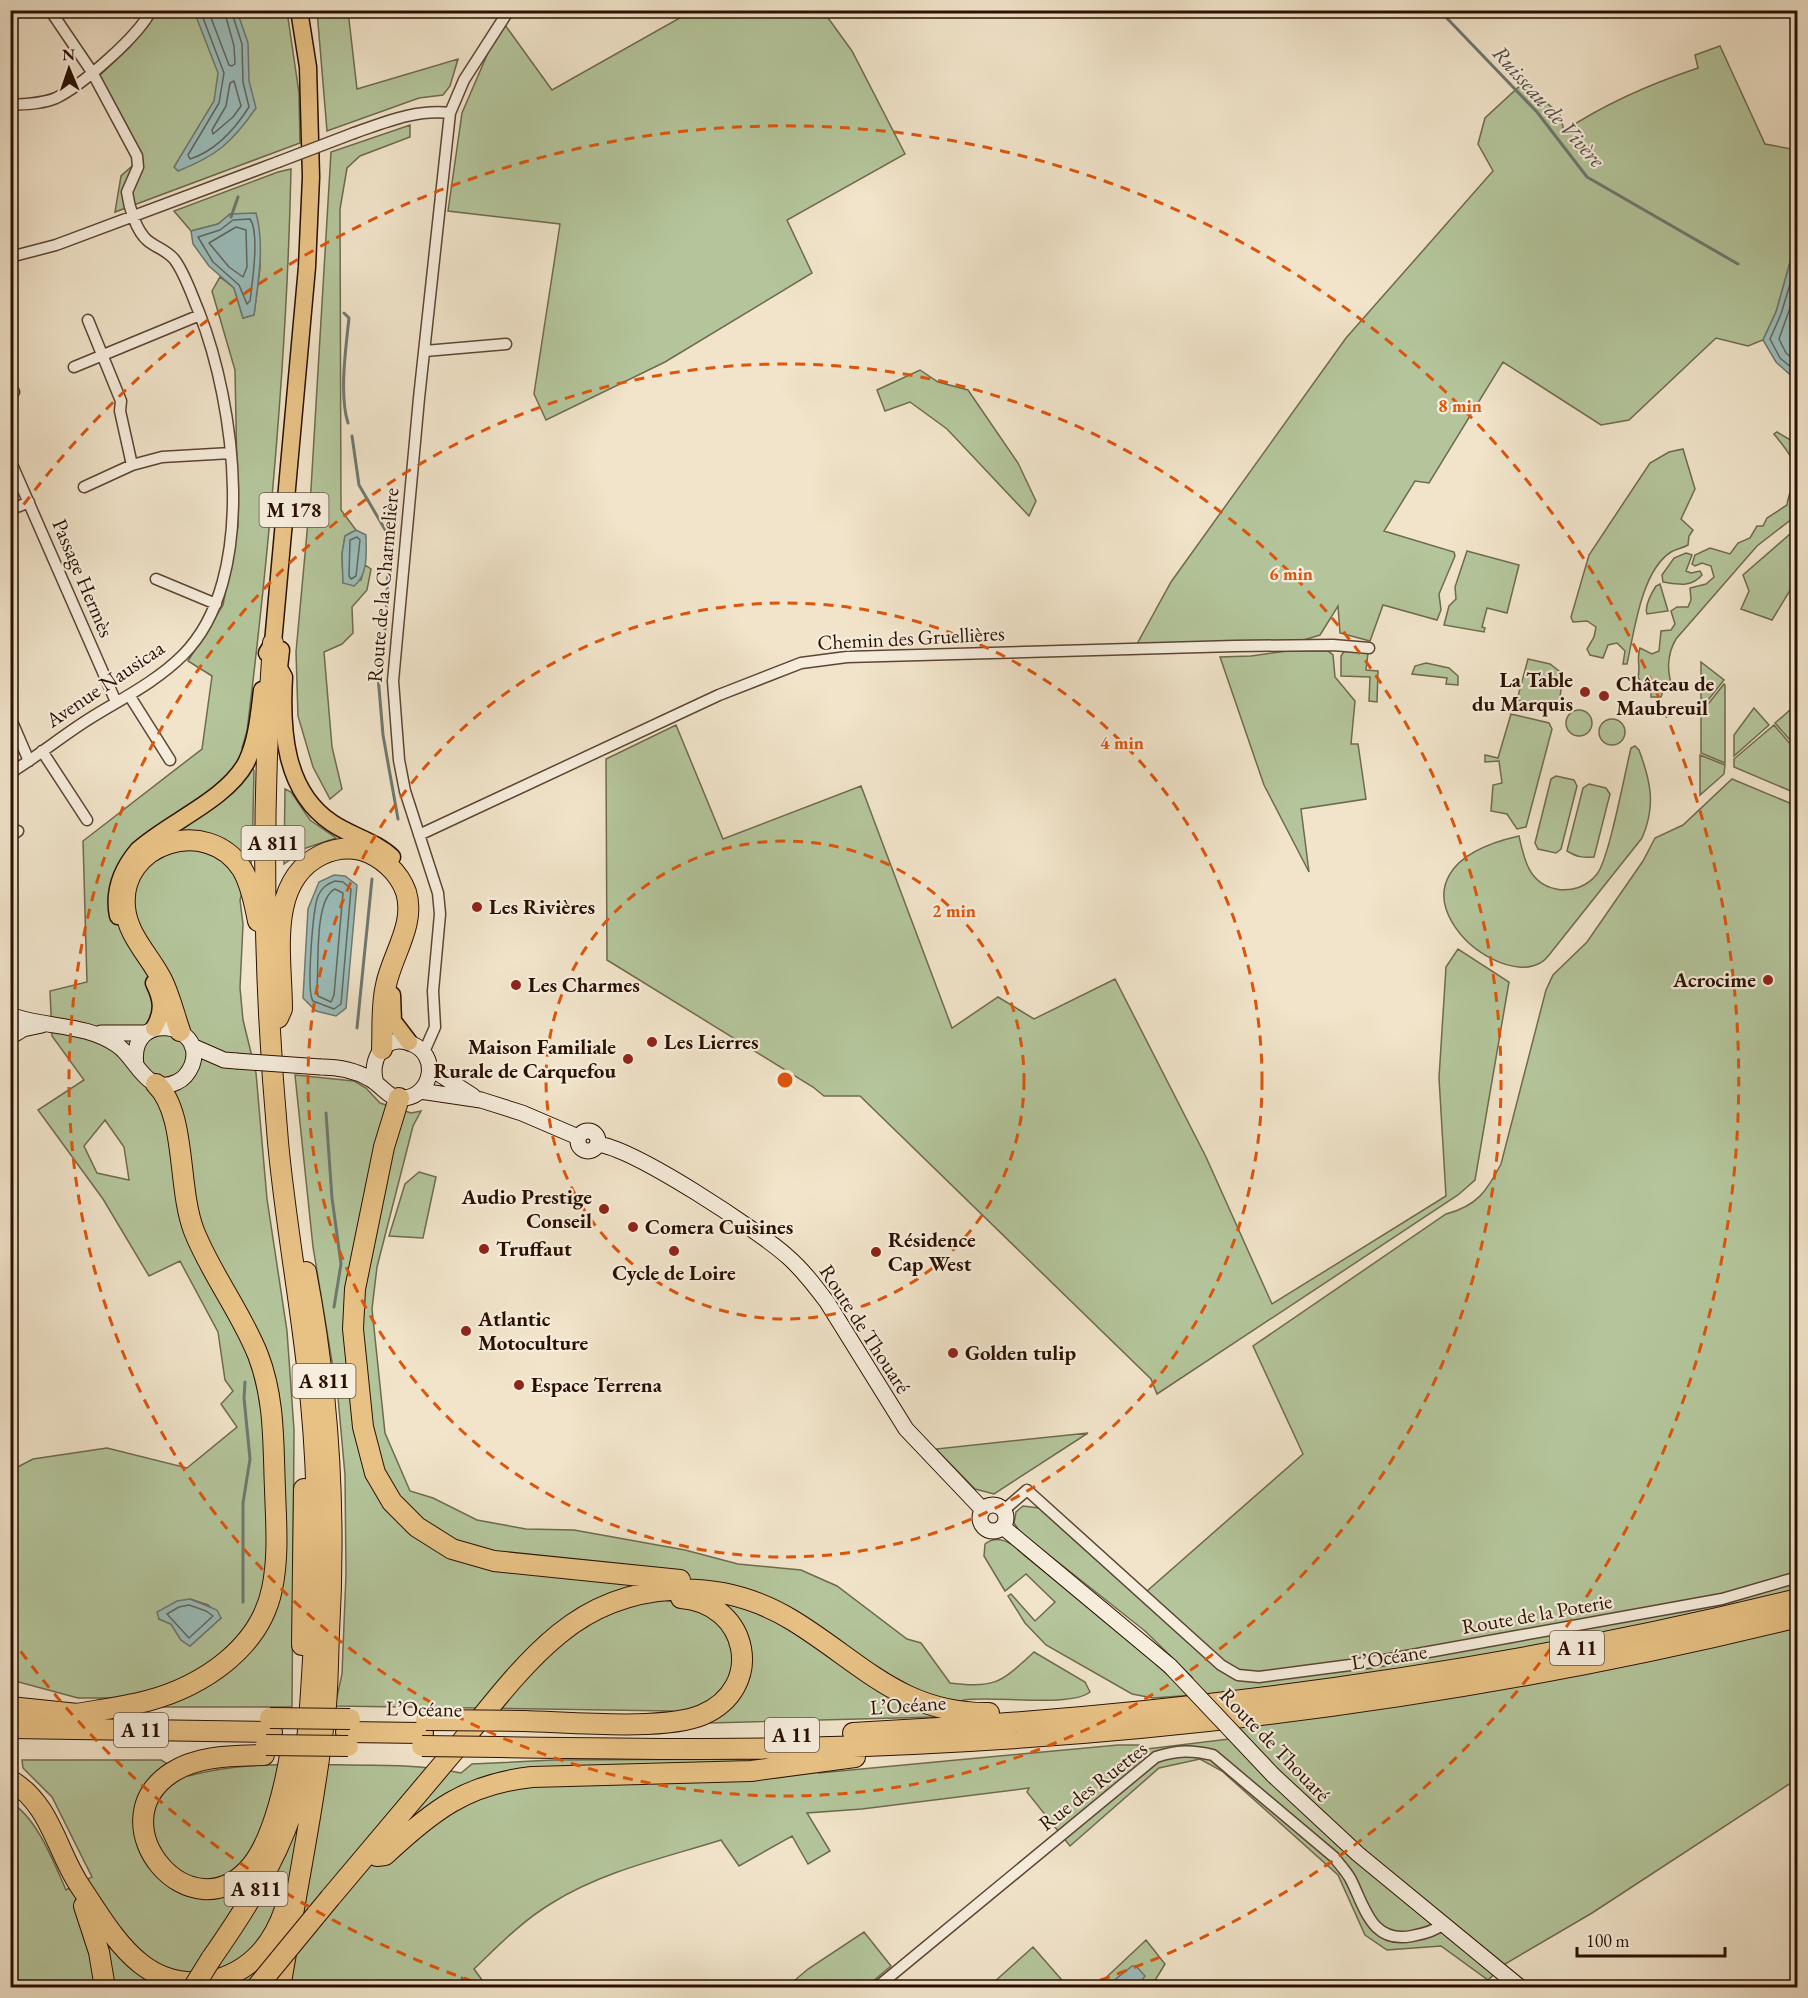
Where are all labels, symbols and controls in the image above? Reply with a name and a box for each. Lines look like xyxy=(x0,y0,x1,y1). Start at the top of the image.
north arrow xyxy=(39,39,99,99)
water label: Ruisseau de Vivère xyxy=(1486,39,1612,174)
text: N xyxy=(62,44,75,65)
text: 8 min xyxy=(1438,394,1482,417)
street label: Route de la Charmelière xyxy=(361,487,404,683)
road number: M 178 xyxy=(260,493,328,527)
street label: Passage Hermès xyxy=(46,515,121,641)
text: 6 min xyxy=(1269,562,1313,585)
street label: Chemin des Gruellières xyxy=(817,619,1006,656)
street label: Avenue Nausicaa xyxy=(39,634,170,734)
place label: La Table du Marquis xyxy=(1472,666,1573,717)
place label: Château de Maubreuil xyxy=(1616,670,1714,721)
marker: La Table du Marquis xyxy=(1578,685,1592,699)
marker: Château de Maubreuil xyxy=(1597,689,1611,703)
text: 4 min xyxy=(1100,731,1144,754)
road number: A 811 xyxy=(242,826,304,860)
place label: Les Rivières xyxy=(489,893,595,920)
text: 2 min xyxy=(932,899,976,922)
marker: Les Rivières xyxy=(470,900,484,914)
place label: Acrocime xyxy=(1672,966,1756,993)
place label: Les Charmes xyxy=(528,971,640,998)
marker: Acrocime xyxy=(1761,973,1775,987)
marker: Les Charmes xyxy=(509,978,523,992)
place label: Les Lierres xyxy=(664,1028,759,1055)
place label: Maison Familiale Rurale de Carquefou xyxy=(434,1033,616,1084)
marker: Les Lierres xyxy=(645,1035,659,1049)
marker: Maison Familiale Rurale de Carquefou xyxy=(621,1052,635,1066)
centre of rings xyxy=(775,1070,795,1090)
place label: Audio Prestige Conseil xyxy=(461,1183,592,1234)
marker: Audio Prestige Conseil xyxy=(597,1202,611,1216)
place label: Comera Cuisines xyxy=(645,1213,793,1240)
marker: Comera Cuisines xyxy=(626,1220,640,1234)
place label: Résidence Cap West xyxy=(888,1226,976,1277)
place label: Truffaut xyxy=(496,1235,572,1262)
marker: Truffaut xyxy=(477,1242,491,1256)
marker: Cycle de Loire xyxy=(667,1244,681,1258)
marker: Résidence Cap West xyxy=(869,1245,883,1259)
place label: Cycle de Loire xyxy=(612,1259,736,1286)
street label: Route de Thouaré xyxy=(814,1259,917,1398)
place label: Atlantic Motoculture xyxy=(477,1305,588,1356)
marker: Atlantic Motoculture xyxy=(459,1324,473,1338)
place label: Golden tulip xyxy=(965,1339,1077,1366)
marker: Golden tulip xyxy=(946,1346,960,1360)
road number: A 811 xyxy=(292,1364,356,1398)
place label: Espace Terrena xyxy=(531,1371,663,1398)
marker: Espace Terrena xyxy=(512,1378,526,1392)
street label: Route de la Poterie xyxy=(1460,1587,1614,1640)
road number: A 11 xyxy=(1550,1631,1604,1665)
street label: L’Océane xyxy=(1349,1637,1429,1676)
street label: Route de Thouaré xyxy=(1214,1682,1337,1807)
street label: L’Océane xyxy=(869,1688,947,1721)
street label: L’Océane xyxy=(386,1694,462,1723)
road number: A 11 xyxy=(114,1713,168,1747)
road number: A 11 xyxy=(765,1718,819,1752)
street label: Rue des Ruettes xyxy=(1033,1735,1153,1836)
road number: A 811 xyxy=(224,1872,288,1906)
scale bar xyxy=(1577,1920,1726,1958)
text: 100 m xyxy=(1586,1929,1630,1952)

